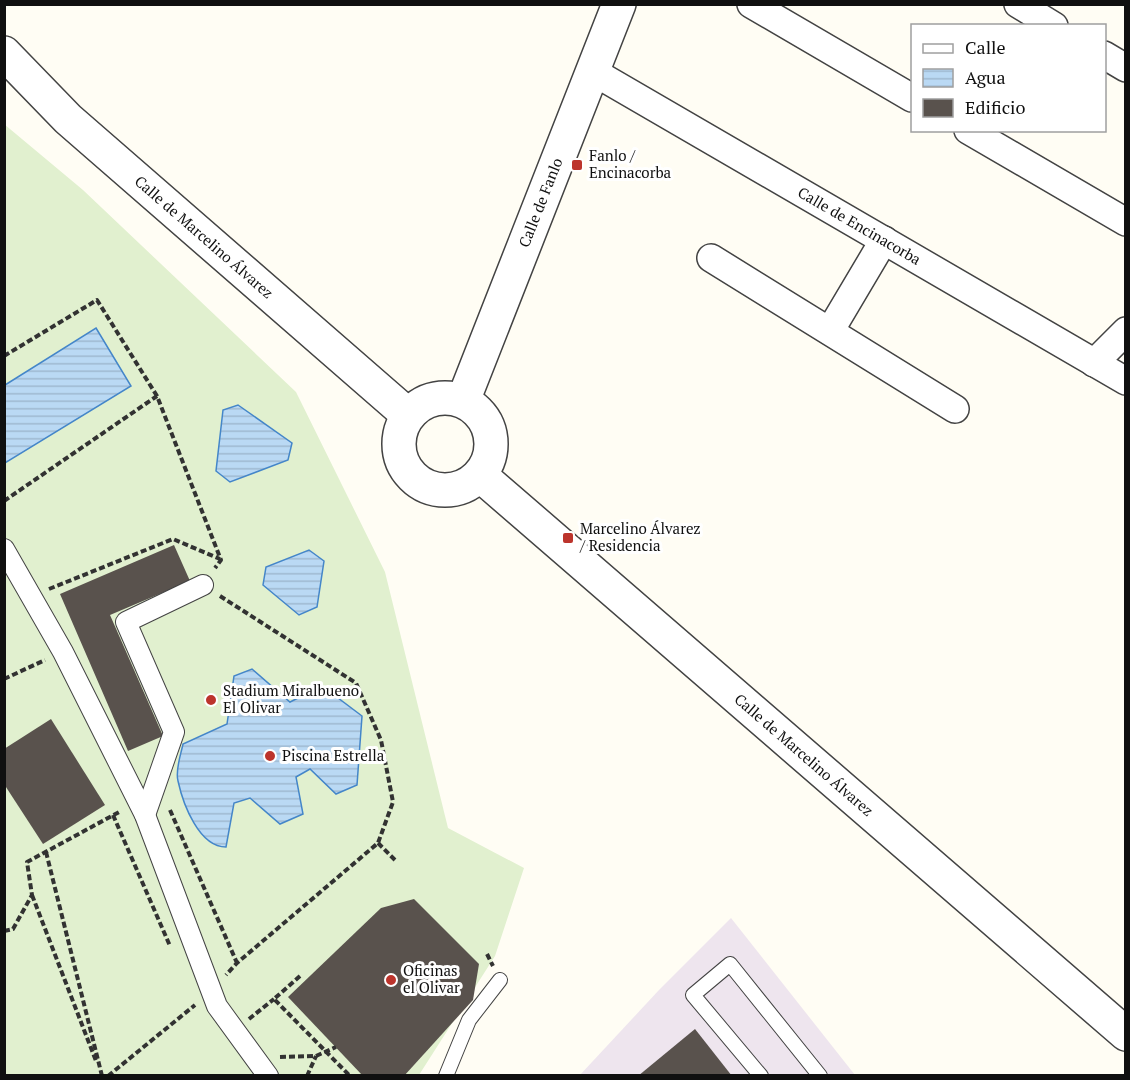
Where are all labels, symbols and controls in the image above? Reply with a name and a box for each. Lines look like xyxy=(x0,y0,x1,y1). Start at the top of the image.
legend xyxy=(911,24,1106,132)
text: Calle xyxy=(965,35,1006,59)
text: Agua xyxy=(965,65,1006,89)
text: Edificio xyxy=(965,95,1025,119)
place label: Fanlo / Encinacorba xyxy=(589,145,672,182)
street label: Calle de Fanlo xyxy=(513,155,567,250)
marker: Fanlo / Encinacorba xyxy=(570,158,584,172)
street label: Calle de Marcelino Álvarez xyxy=(131,171,278,302)
street label: Calle de Encinacorba xyxy=(795,182,925,269)
place label: Marcelino Álvarez / Residencia xyxy=(579,518,701,555)
marker: Marcelino Álvarez / Residencia xyxy=(561,531,575,545)
place label: Stadium Miralbueno El Olivar xyxy=(223,680,359,717)
street label: Calle de Marcelino Álvarez xyxy=(731,689,878,820)
marker: Stadium Miralbueno El Olivar xyxy=(204,693,218,707)
place label: Piscina Estrella xyxy=(282,745,385,765)
marker: Piscina Estrella xyxy=(263,749,277,763)
place label: Oficinas el Olivar xyxy=(403,960,460,997)
marker: Oficinas el Olivar xyxy=(384,973,398,987)

